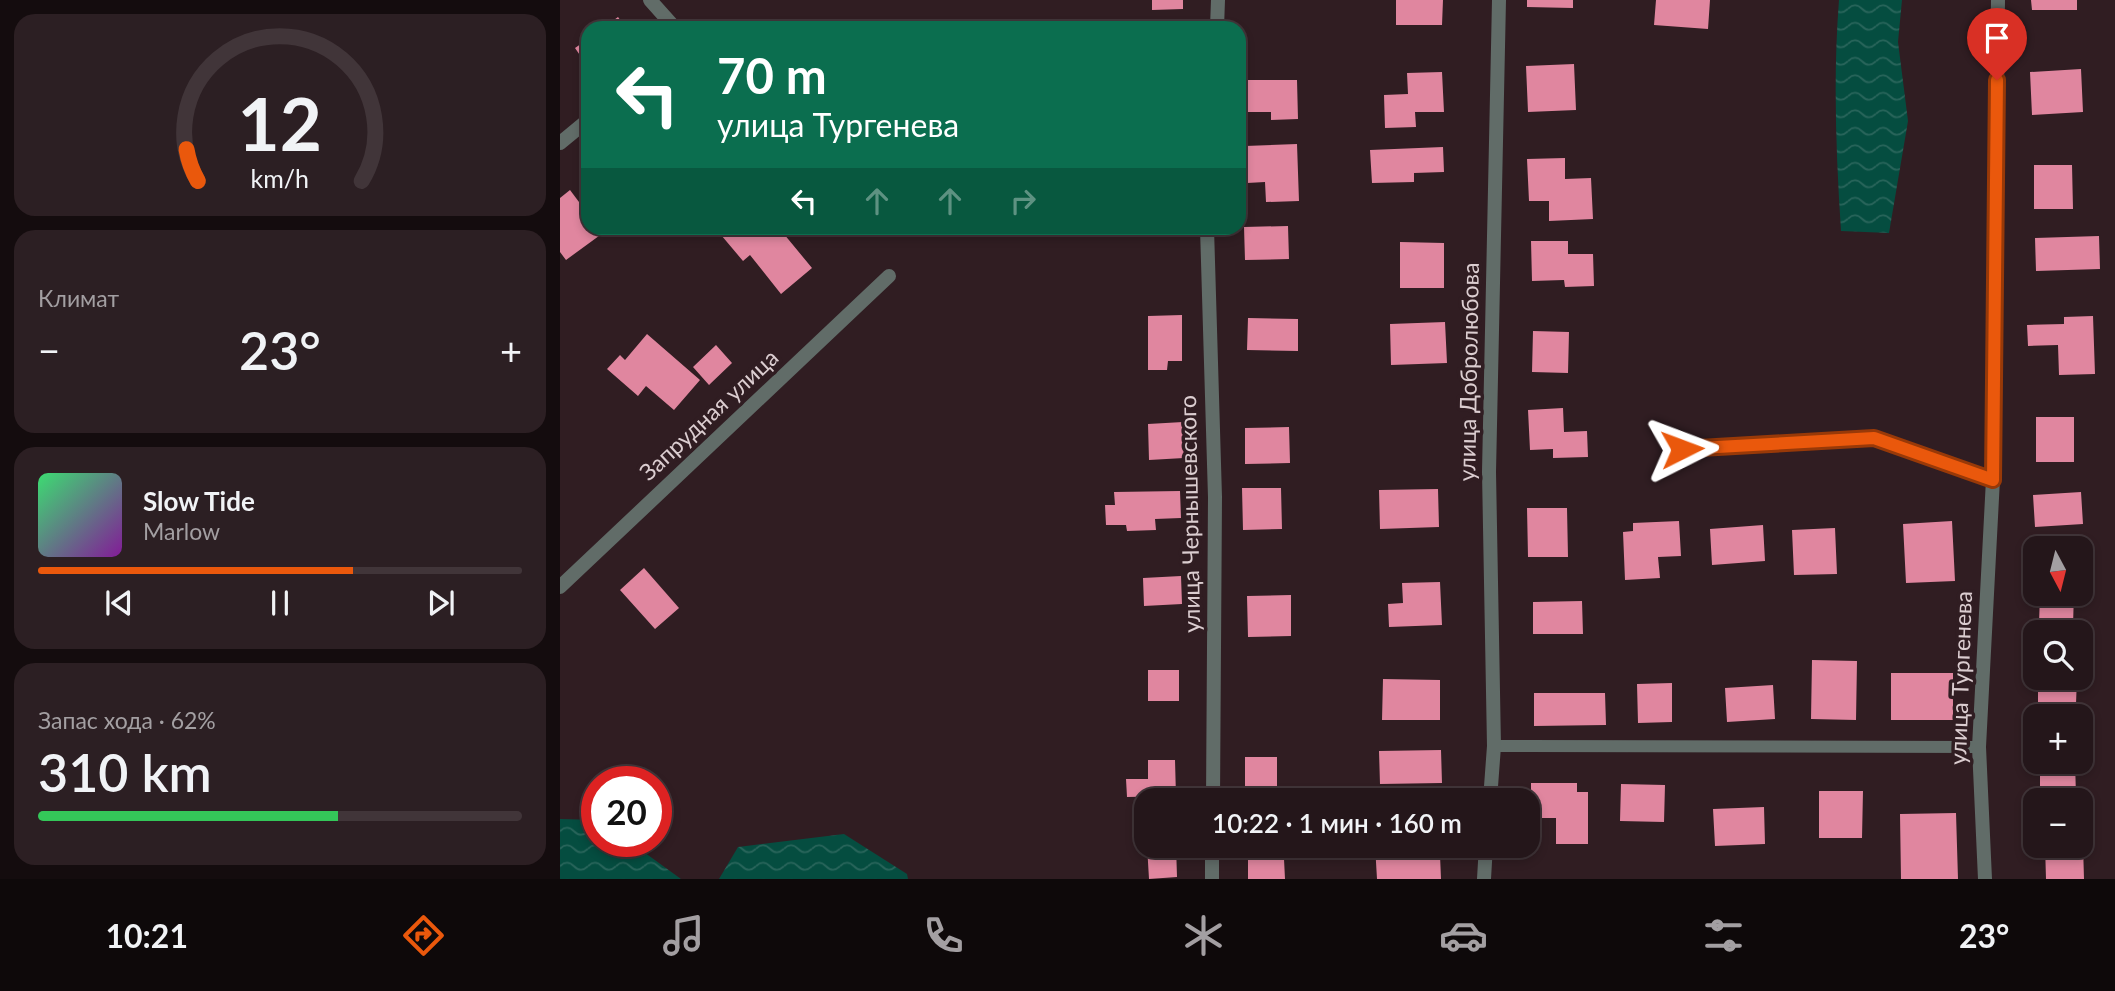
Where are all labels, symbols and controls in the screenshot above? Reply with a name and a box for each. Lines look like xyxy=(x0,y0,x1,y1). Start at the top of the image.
pin xyxy=(1967,8,2027,80)
icon: arrive xyxy=(1978,19,2016,57)
text: 70 m xyxy=(717,46,827,104)
icon: left xyxy=(602,49,693,140)
text: 12 xyxy=(238,80,322,168)
text: улица Тургенева xyxy=(717,105,959,144)
text: km/h xyxy=(251,163,309,193)
icon: left xyxy=(785,182,823,220)
icon: ahead xyxy=(858,182,896,220)
icon: ahead xyxy=(931,182,969,220)
icon: right xyxy=(1004,182,1042,220)
street label: улица Добролюбова xyxy=(1452,262,1484,482)
text: Климат xyxy=(38,284,119,312)
text: 23° xyxy=(239,319,321,381)
text: − xyxy=(38,327,60,373)
text: + xyxy=(500,327,522,373)
street label: Запрудная улица xyxy=(633,343,783,486)
street label: улица Чернышевского xyxy=(1173,395,1205,633)
position arrow xyxy=(1645,412,1719,486)
text: Slow Tide xyxy=(143,485,255,517)
text: Marlow xyxy=(143,517,220,545)
north arrow xyxy=(2023,536,2093,606)
map controls xyxy=(2023,536,2093,858)
icon: previous xyxy=(100,584,138,622)
icon: pause xyxy=(261,584,299,622)
icon: next xyxy=(422,584,460,622)
street label: улица Тургенева xyxy=(1943,590,1977,765)
button: search xyxy=(2023,620,2093,690)
button: + xyxy=(2023,704,2093,774)
text: Запас хода · 62% xyxy=(38,706,216,734)
text: 310 km xyxy=(38,741,212,803)
speed limit sign: 20 xyxy=(581,766,672,857)
button: − xyxy=(2023,788,2093,858)
text: 10:22 · 1 мин · 160 m xyxy=(1212,807,1462,839)
icon: directions xyxy=(399,911,448,960)
icon: music xyxy=(659,911,708,960)
icon: phone xyxy=(919,911,968,960)
icon: climate xyxy=(1179,911,1228,960)
icon: car xyxy=(1439,911,1488,960)
icon: filters xyxy=(1699,911,1748,960)
text: 10:21 xyxy=(106,916,188,955)
text: 23° xyxy=(1959,916,2009,955)

